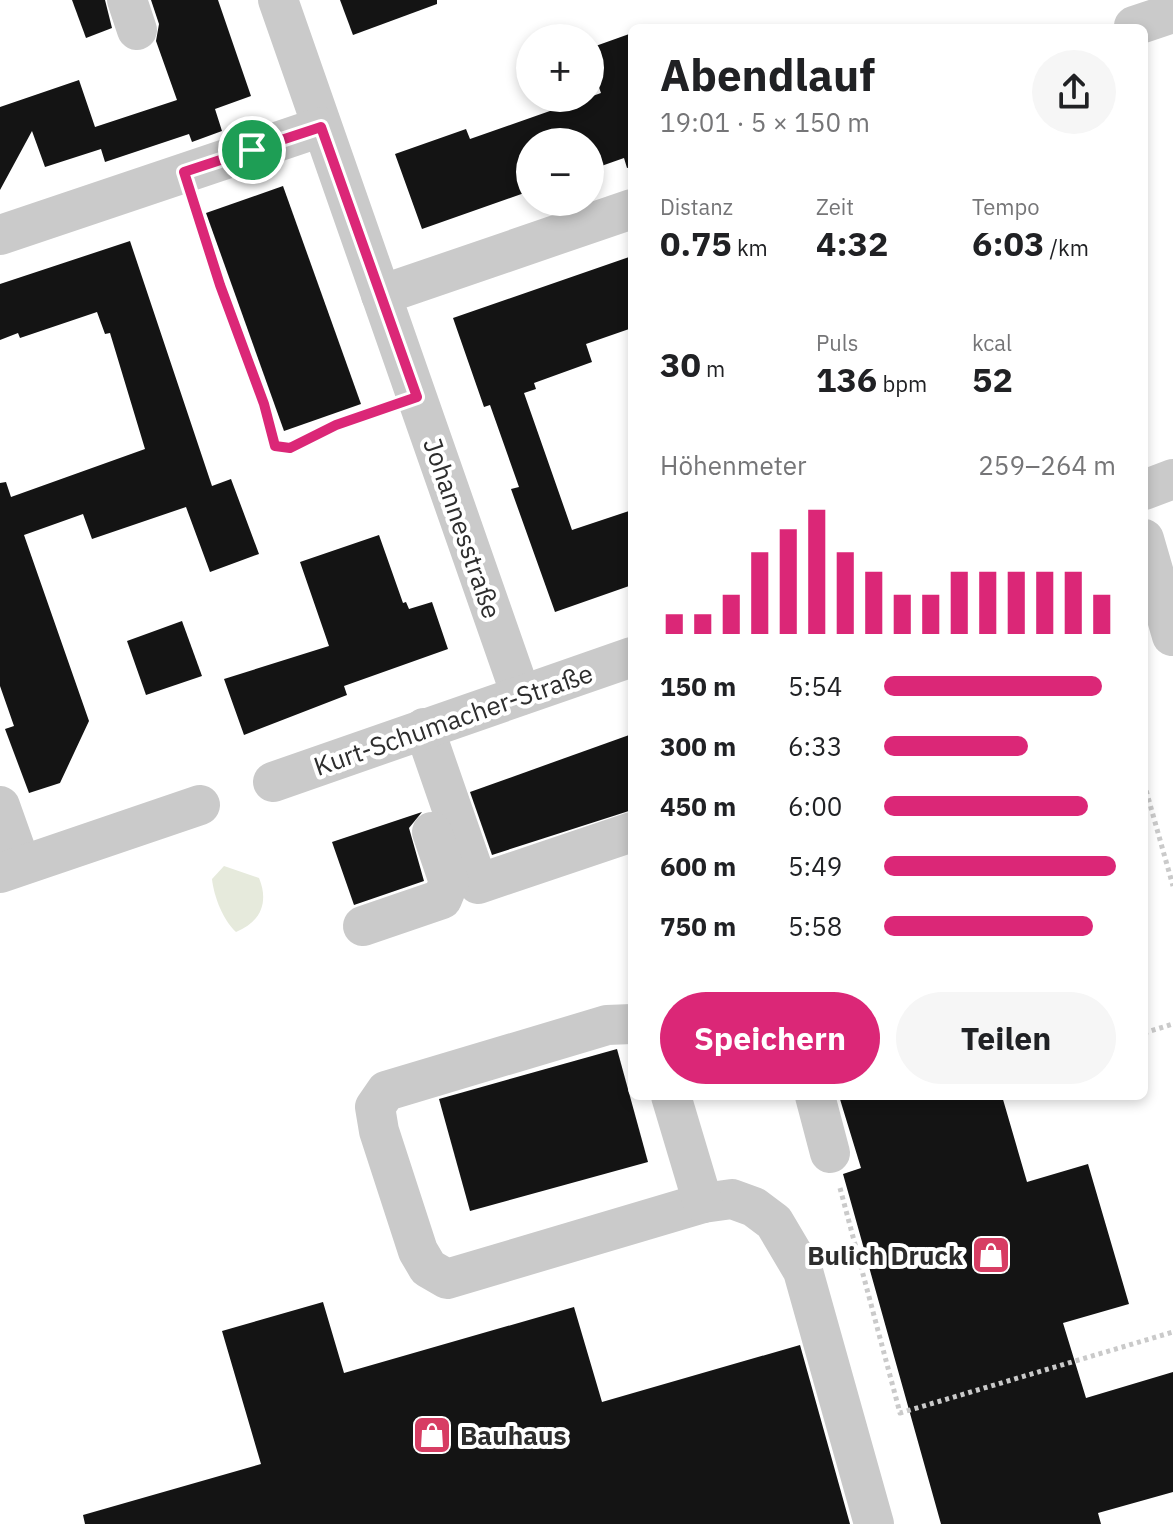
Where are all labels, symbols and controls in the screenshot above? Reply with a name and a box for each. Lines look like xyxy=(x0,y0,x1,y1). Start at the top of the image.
map controls xyxy=(516,24,604,216)
button: + xyxy=(516,24,604,112)
text: Abendlauf xyxy=(660,46,875,103)
button: share xyxy=(1032,50,1116,134)
text: 19:01 · 5 × 150 m xyxy=(660,105,870,139)
pin xyxy=(218,116,286,184)
icon: arrive xyxy=(230,128,274,172)
button: − xyxy=(516,128,604,216)
text: Distanz xyxy=(660,192,733,221)
text: Zeit xyxy=(816,192,854,221)
text: Tempo xyxy=(972,192,1040,221)
text: 0.75 xyxy=(660,221,732,265)
text: 4:32 xyxy=(816,221,888,265)
text: 6:03 xyxy=(972,221,1044,265)
text: km xyxy=(732,233,768,262)
text: /km xyxy=(1044,233,1089,262)
text: Puls xyxy=(816,328,859,357)
text: kcal xyxy=(972,328,1012,357)
text: 30 xyxy=(660,342,701,386)
text: m xyxy=(701,354,725,383)
text: 136 xyxy=(816,357,877,401)
text: 52 xyxy=(972,357,1013,401)
text: bpm xyxy=(877,369,927,398)
street label: Johannesstraße xyxy=(416,433,510,623)
text: Höhenmeter xyxy=(660,448,807,482)
text: 259–264 m xyxy=(978,448,1116,482)
street label: Kurt-Schumacher-Straße xyxy=(309,655,597,783)
text: 150 m xyxy=(660,669,736,703)
text: 5:54 xyxy=(788,669,842,703)
text: 300 m xyxy=(660,729,736,763)
text: 6:33 xyxy=(788,729,842,763)
text: 450 m xyxy=(660,789,736,823)
text: 6:00 xyxy=(788,789,842,823)
text: 600 m xyxy=(660,849,736,883)
text: 5:49 xyxy=(788,849,842,883)
text: 750 m xyxy=(660,909,736,943)
text: 5:58 xyxy=(788,909,842,943)
button: Speichern xyxy=(660,992,880,1084)
button: Teilen xyxy=(896,992,1116,1084)
shop icon: Bulich Druck xyxy=(970,1234,1012,1276)
place label: Bulich Druck xyxy=(807,1238,963,1272)
shop icon: Bauhaus xyxy=(411,1414,453,1456)
place label: Bauhaus xyxy=(460,1418,567,1452)

